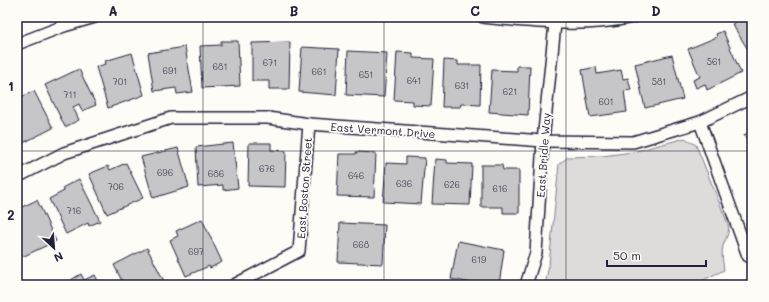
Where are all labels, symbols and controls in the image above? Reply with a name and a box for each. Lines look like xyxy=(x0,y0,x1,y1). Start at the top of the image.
text: A xyxy=(108,2,118,19)
text: B xyxy=(290,2,299,19)
text: C xyxy=(470,2,480,19)
text: D xyxy=(651,2,661,19)
house number: 561 xyxy=(707,56,721,67)
house number: 671 xyxy=(263,57,277,68)
house number: 681 xyxy=(213,61,227,72)
house number: 691 xyxy=(163,65,177,76)
house number: 661 xyxy=(312,66,326,77)
house number: 651 xyxy=(359,69,373,80)
house number: 641 xyxy=(407,75,421,86)
house number: 701 xyxy=(113,76,127,87)
house number: 581 xyxy=(652,76,666,87)
text: 1 xyxy=(8,77,14,94)
house number: 631 xyxy=(455,80,469,91)
house number: 621 xyxy=(503,86,517,97)
house number: 711 xyxy=(63,89,77,100)
house number: 601 xyxy=(598,96,614,107)
street label: East Bridle Way xyxy=(533,112,553,198)
street label: East Vermont Drive xyxy=(330,119,436,141)
street label: East Boston Street xyxy=(293,137,315,239)
house number: 676 xyxy=(259,163,275,174)
house number: 696 xyxy=(157,167,173,178)
house number: 686 xyxy=(208,168,224,179)
house number: 646 xyxy=(348,170,364,181)
house number: 636 xyxy=(396,178,412,189)
house number: 626 xyxy=(444,179,460,190)
house number: 706 xyxy=(108,181,124,192)
house number: 616 xyxy=(493,183,507,194)
house number: 716 xyxy=(67,205,81,216)
text: 2 xyxy=(7,206,15,223)
north arrow xyxy=(34,228,74,268)
house number: 668 xyxy=(353,239,370,250)
scale bar xyxy=(607,242,706,268)
house number: 697 xyxy=(188,246,204,257)
text: 50 m xyxy=(613,247,641,263)
text: N xyxy=(52,249,66,266)
house number: 619 xyxy=(472,254,487,265)

